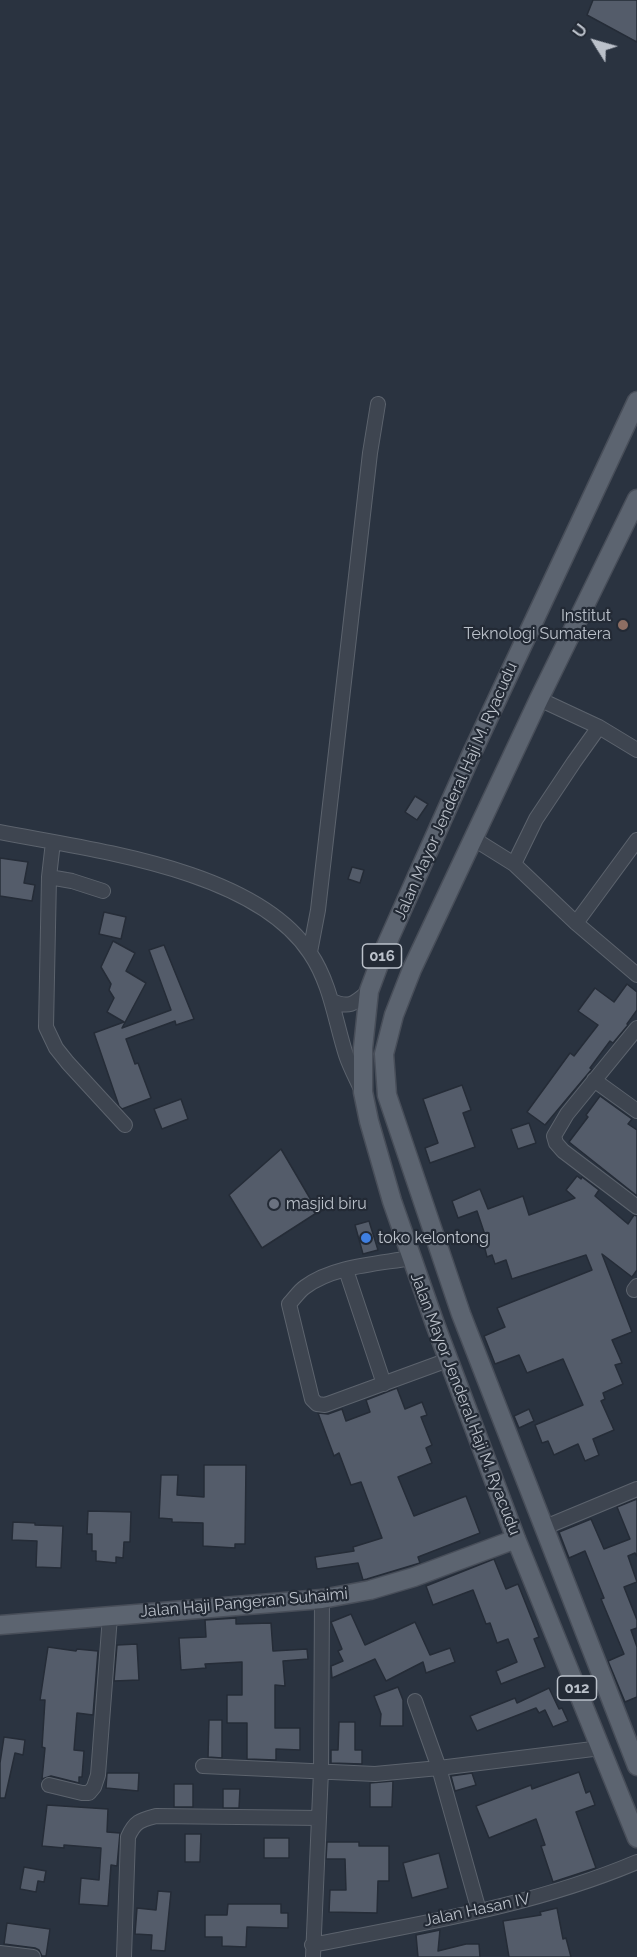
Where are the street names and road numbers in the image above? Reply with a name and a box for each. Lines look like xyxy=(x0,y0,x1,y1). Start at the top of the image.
street label: Jalan Mayor Jenderal Haji M. Ryacudu xyxy=(390,660,522,922)
road number: 016 xyxy=(362,944,401,968)
street label: Jalan Mayor Jenderal Haji M. Ryacudu xyxy=(406,1270,524,1538)
street label: Jalan Haji Pangeran Suhaimi xyxy=(139,1584,349,1622)
road number: 012 xyxy=(558,1676,596,1700)
street label: Jalan Hasan IV xyxy=(422,1889,532,1931)

